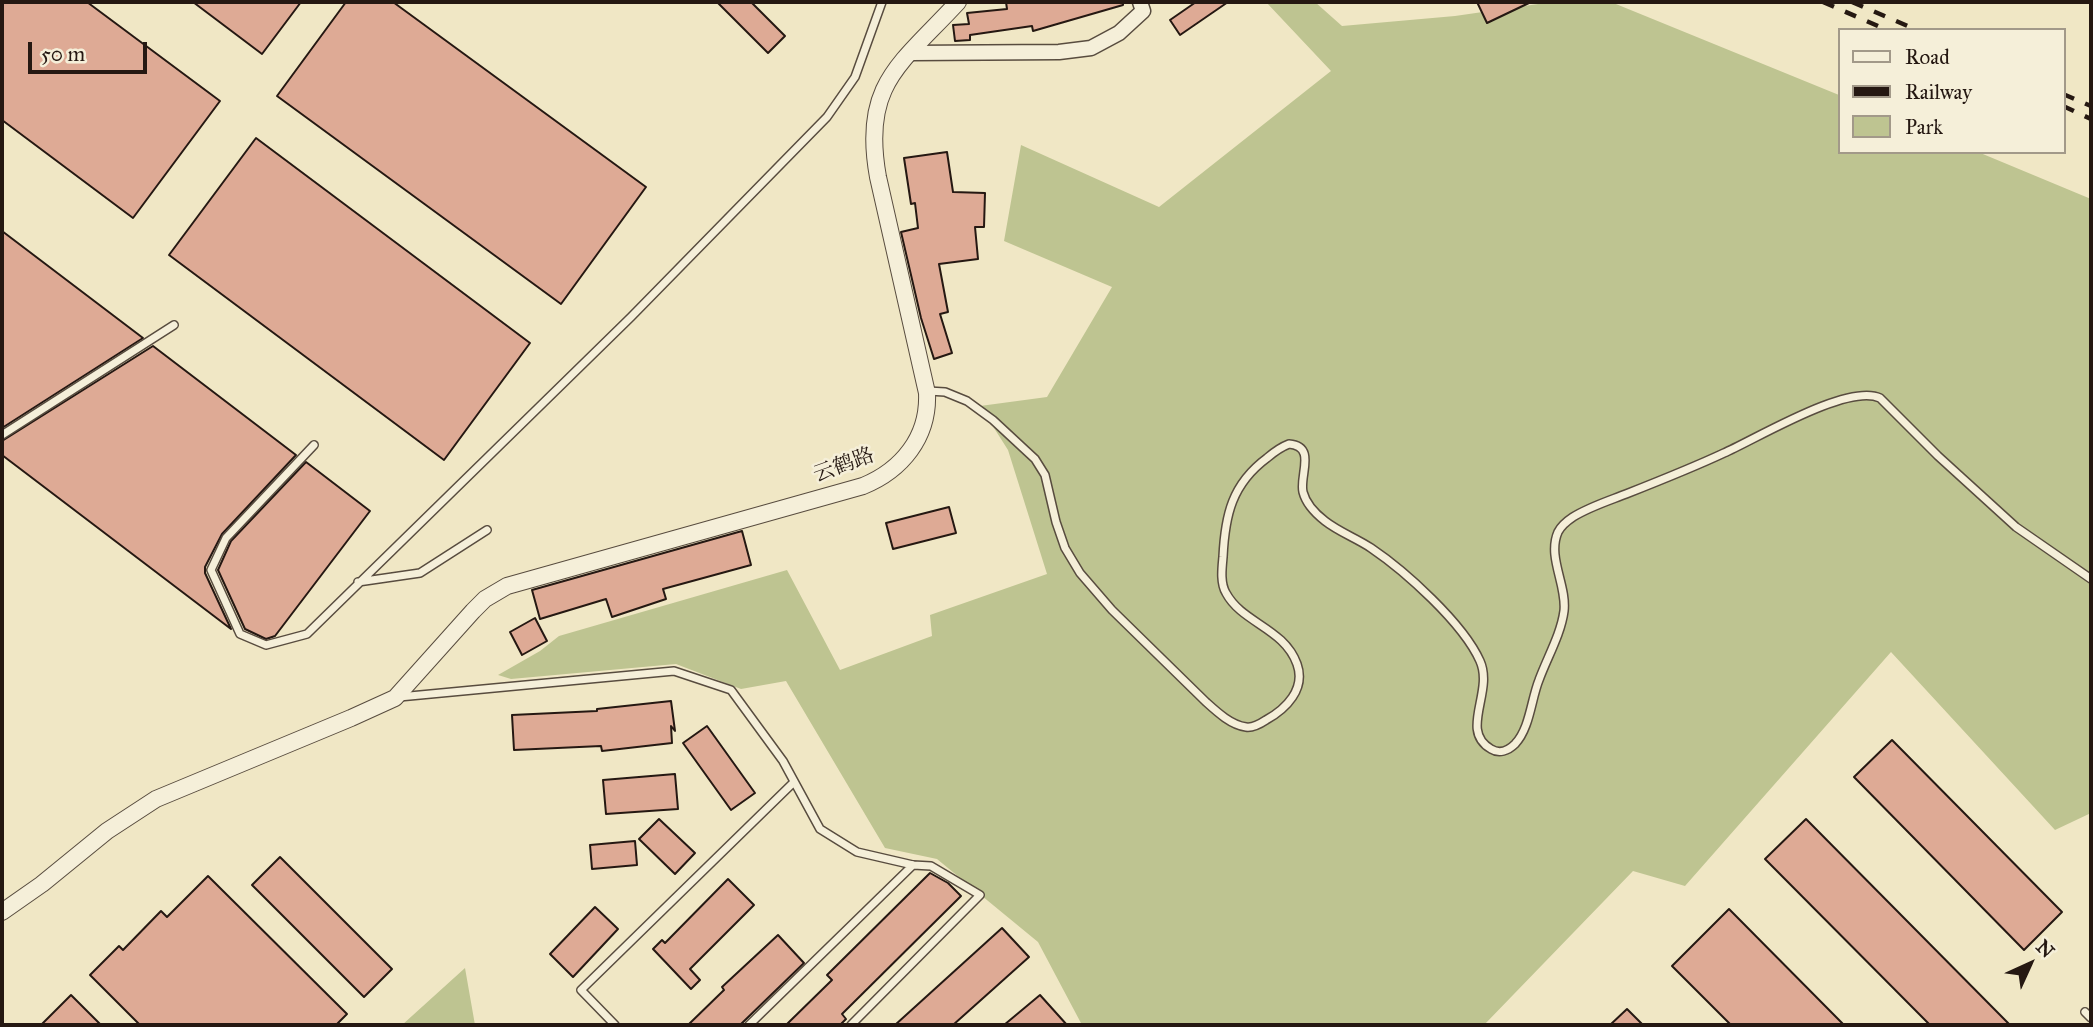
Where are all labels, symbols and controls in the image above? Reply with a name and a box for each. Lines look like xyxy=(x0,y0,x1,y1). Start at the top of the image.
scale bar xyxy=(32,28,150,72)
legend xyxy=(1838,28,2065,154)
text: 50 m xyxy=(41,41,85,67)
text: Road xyxy=(1905,44,1950,70)
text: Railway xyxy=(1905,79,1972,105)
text: Park xyxy=(1905,114,1943,140)
street label: 云鹤路 xyxy=(810,443,878,489)
north arrow xyxy=(1995,929,2065,999)
text: N xyxy=(2031,935,2059,963)

